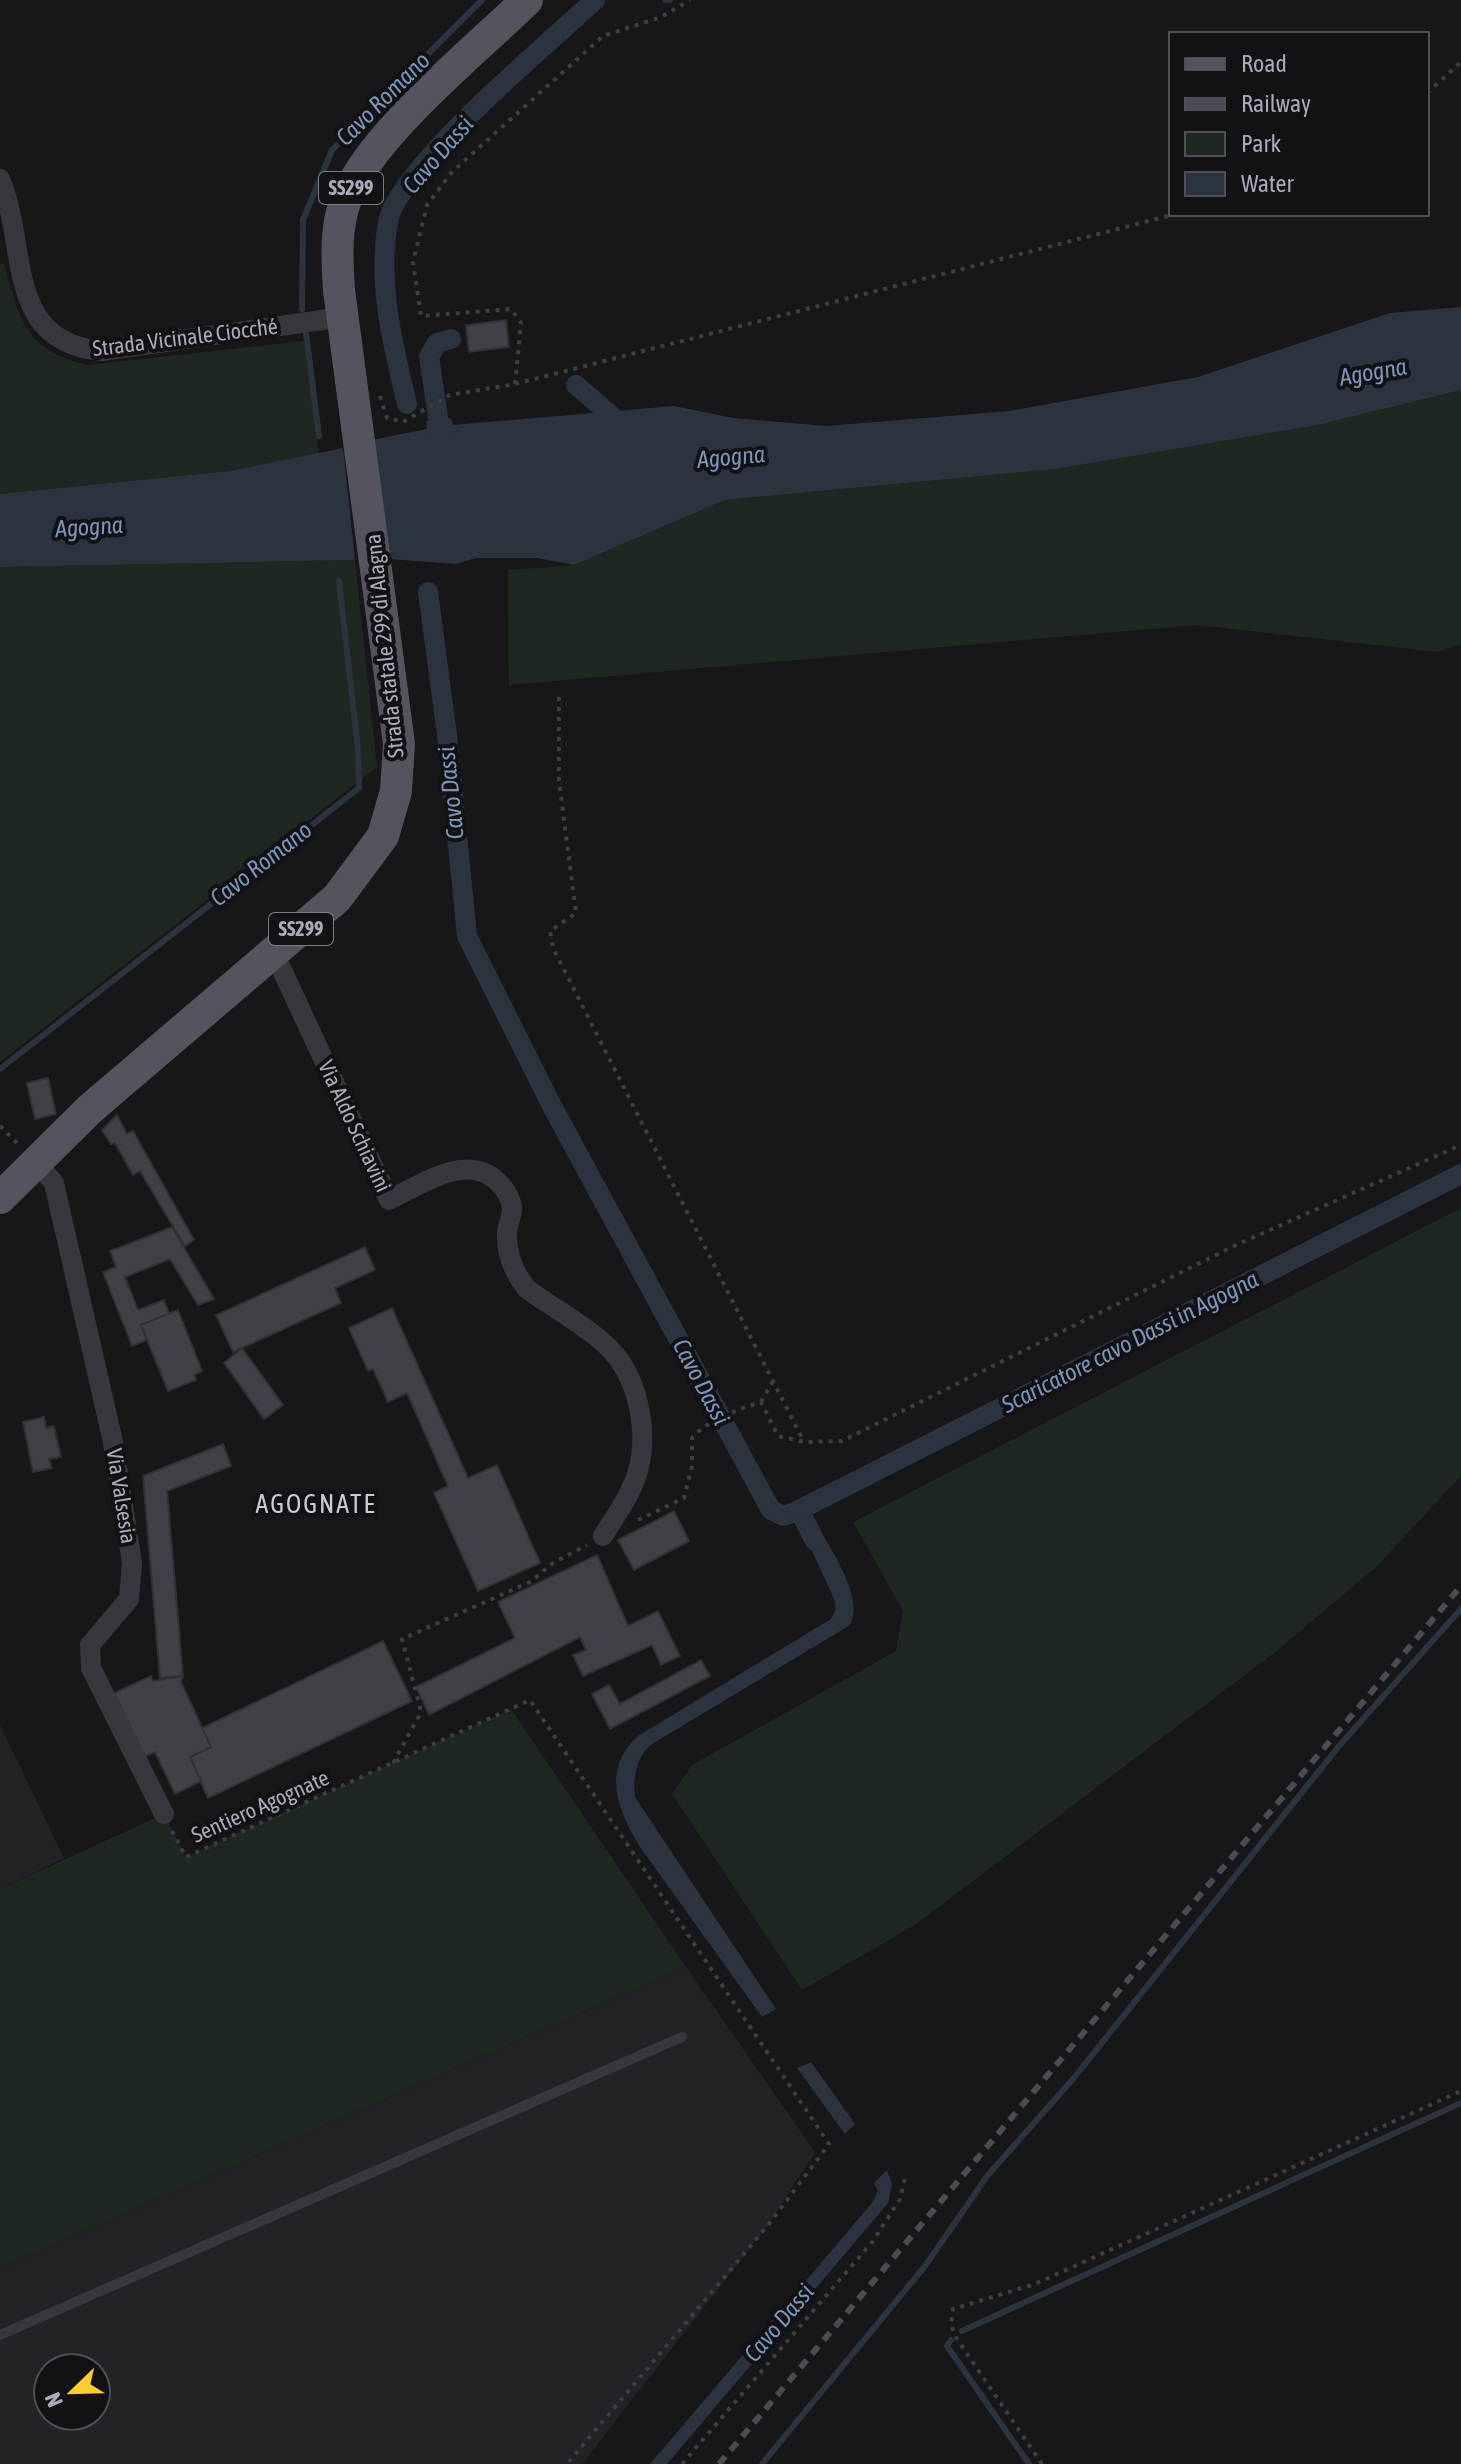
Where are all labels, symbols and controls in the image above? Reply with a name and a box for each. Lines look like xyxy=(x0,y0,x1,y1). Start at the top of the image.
legend xyxy=(1169,32,1429,216)
water label: Cavo Romano xyxy=(330,46,435,151)
text: Road xyxy=(1241,50,1287,77)
text: Railway xyxy=(1241,90,1311,117)
water label: Cavo Dassi xyxy=(397,111,478,199)
text: Park xyxy=(1241,130,1282,157)
text: Water xyxy=(1241,170,1294,197)
road number: SS299 xyxy=(319,172,383,204)
street label: Strada Vicinale Ciocché xyxy=(91,313,279,361)
water label: Agogna xyxy=(1336,352,1409,391)
water label: Agogna xyxy=(695,440,766,473)
water label: Agogna xyxy=(53,511,124,542)
street label: Strada statale 299 di Alagna xyxy=(359,533,409,759)
water label: Cavo Dassi xyxy=(432,745,469,841)
water label: Cavo Romano xyxy=(205,816,317,911)
road number: SS299 xyxy=(269,913,333,945)
street label: Via Aldo Schiavini xyxy=(313,1056,397,1196)
water label: Scaricatore cavo Dassi in Agogna xyxy=(996,1265,1263,1419)
water label: Cavo Dassi xyxy=(668,1334,735,1429)
street label: Via Valsesia xyxy=(102,1447,142,1545)
district label: AGOGNATE xyxy=(255,1489,377,1519)
street label: Sentiero Agognate xyxy=(187,1764,333,1848)
water label: Cavo Dassi xyxy=(738,2278,819,2367)
north arrow xyxy=(32,2352,112,2432)
text: N xyxy=(39,2389,68,2411)

